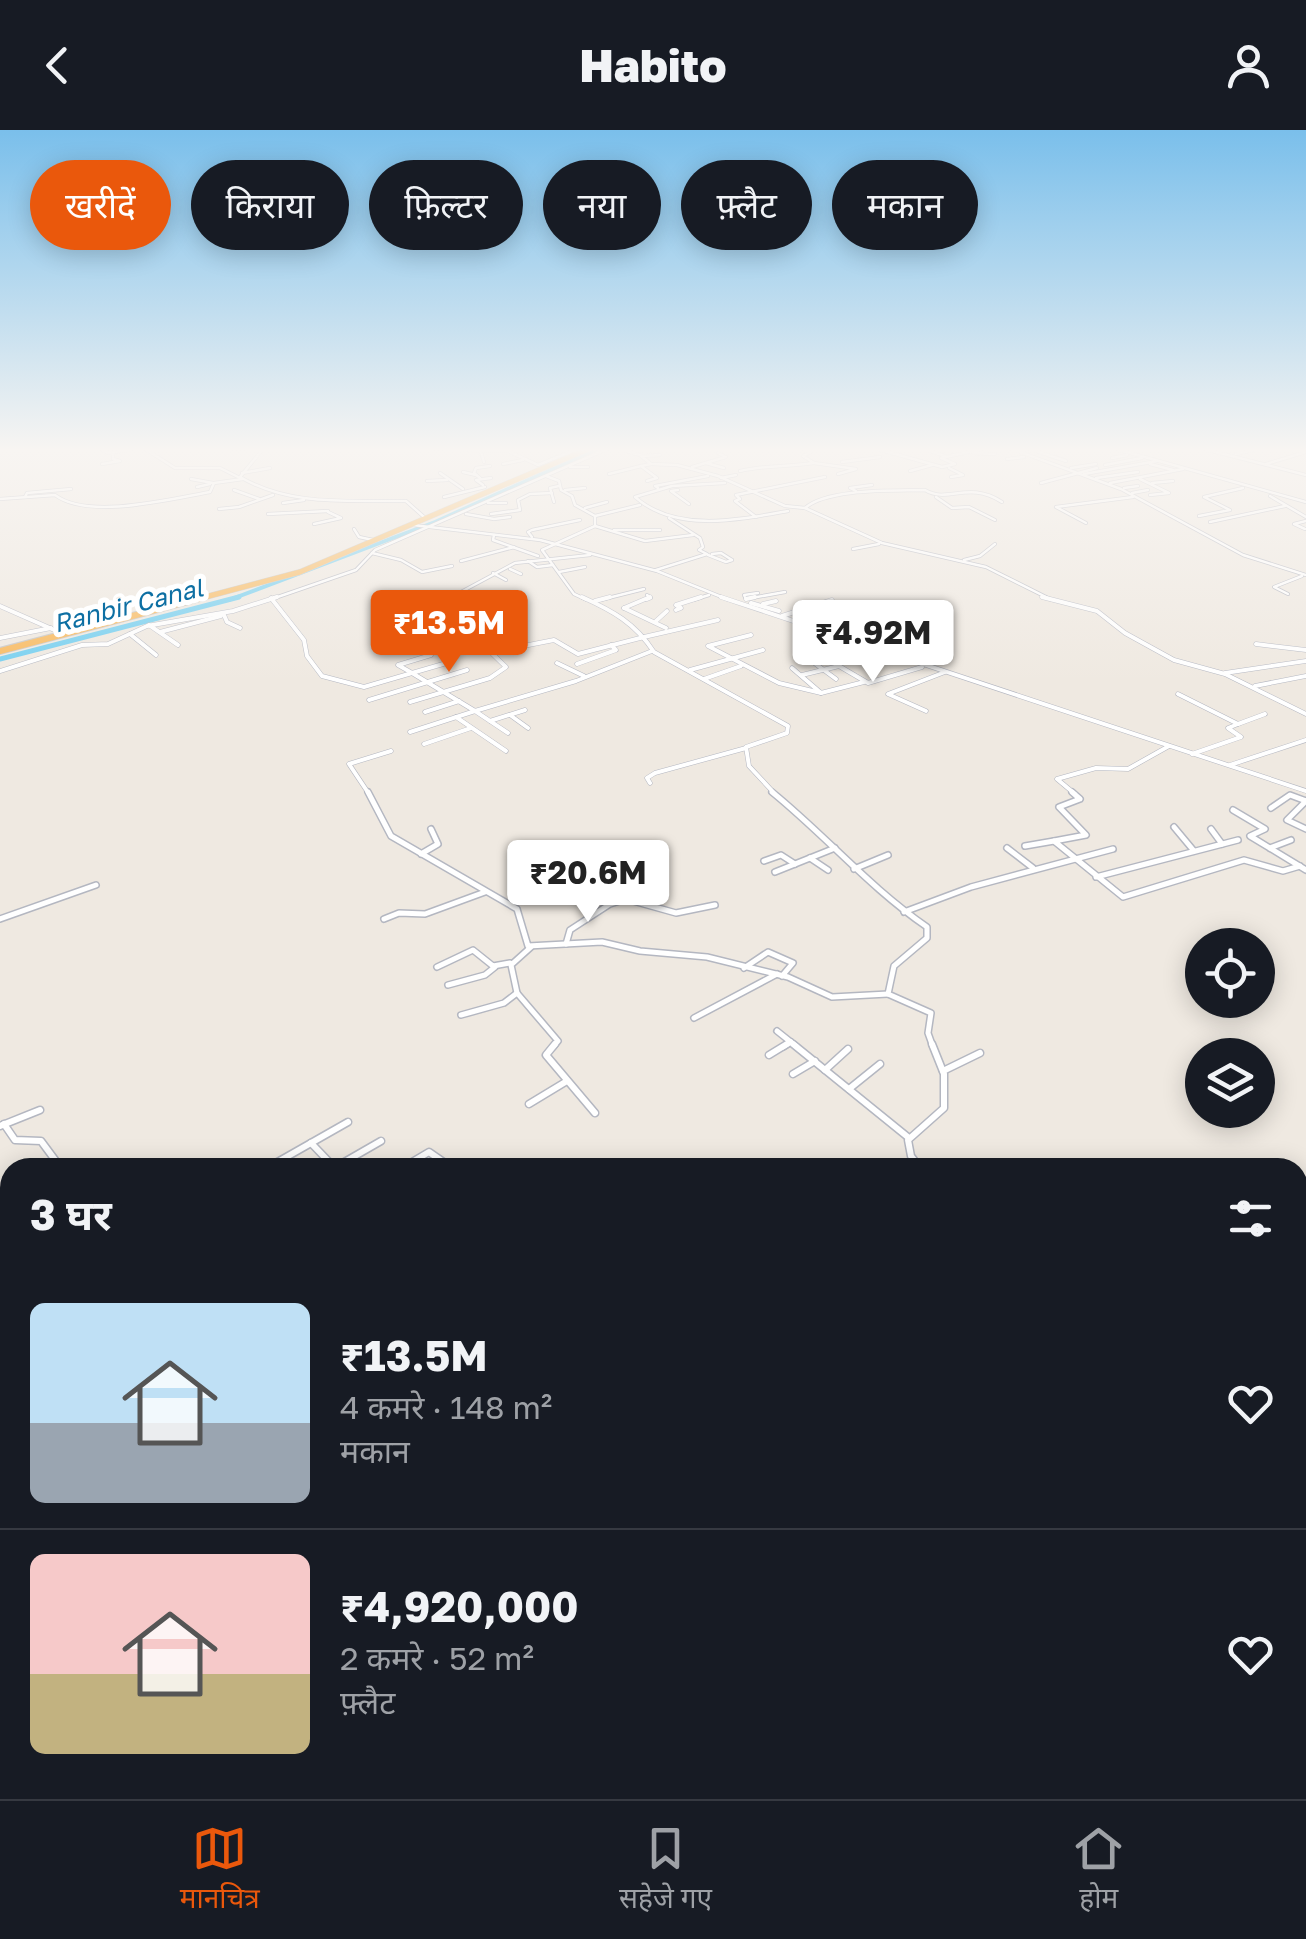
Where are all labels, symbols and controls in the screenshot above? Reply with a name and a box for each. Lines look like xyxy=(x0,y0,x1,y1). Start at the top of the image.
icon: back xyxy=(30,38,85,93)
text: Habito xyxy=(580,38,726,92)
icon: person xyxy=(1221,38,1276,93)
chip: खरीदें xyxy=(30,160,171,250)
chip: किराया xyxy=(191,160,349,250)
chip: फ़िल्टर xyxy=(369,160,523,250)
chip: नया xyxy=(543,160,661,250)
chip: फ़्लैट xyxy=(681,160,812,250)
chip: मकान xyxy=(832,160,978,250)
water label: Ranbir Canal xyxy=(50,571,207,639)
pin: ₹13.5M xyxy=(368,590,530,675)
pin: ₹4.92M xyxy=(792,600,954,685)
text: ₹13.5M xyxy=(393,603,505,641)
text: ₹4.92M xyxy=(815,613,931,651)
pin: ₹20.6M xyxy=(507,840,669,925)
text: ₹20.6M xyxy=(529,853,647,891)
map controls xyxy=(1185,928,1275,1128)
button: locate xyxy=(1185,928,1275,1018)
button: layers xyxy=(1185,1038,1275,1128)
text: 3 घर xyxy=(30,1189,112,1239)
icon: filters xyxy=(1223,1191,1278,1246)
text: ₹13.5M xyxy=(340,1330,488,1380)
icon: home xyxy=(110,1343,230,1463)
icon: heart xyxy=(1223,1376,1278,1431)
text: 4 कमरे · 148 m² xyxy=(340,1388,552,1426)
text: मकान xyxy=(340,1432,410,1470)
text: ₹4,920,000 xyxy=(340,1581,579,1631)
icon: home xyxy=(110,1594,230,1714)
icon: heart xyxy=(1223,1627,1278,1682)
text: 2 कमरे · 52 m² xyxy=(340,1639,534,1677)
text: फ़्लैट xyxy=(340,1683,395,1721)
tab: मानचित्र xyxy=(180,1821,260,1919)
tab: सहेजे गए xyxy=(619,1821,712,1919)
tab: होम xyxy=(1071,1821,1126,1919)

